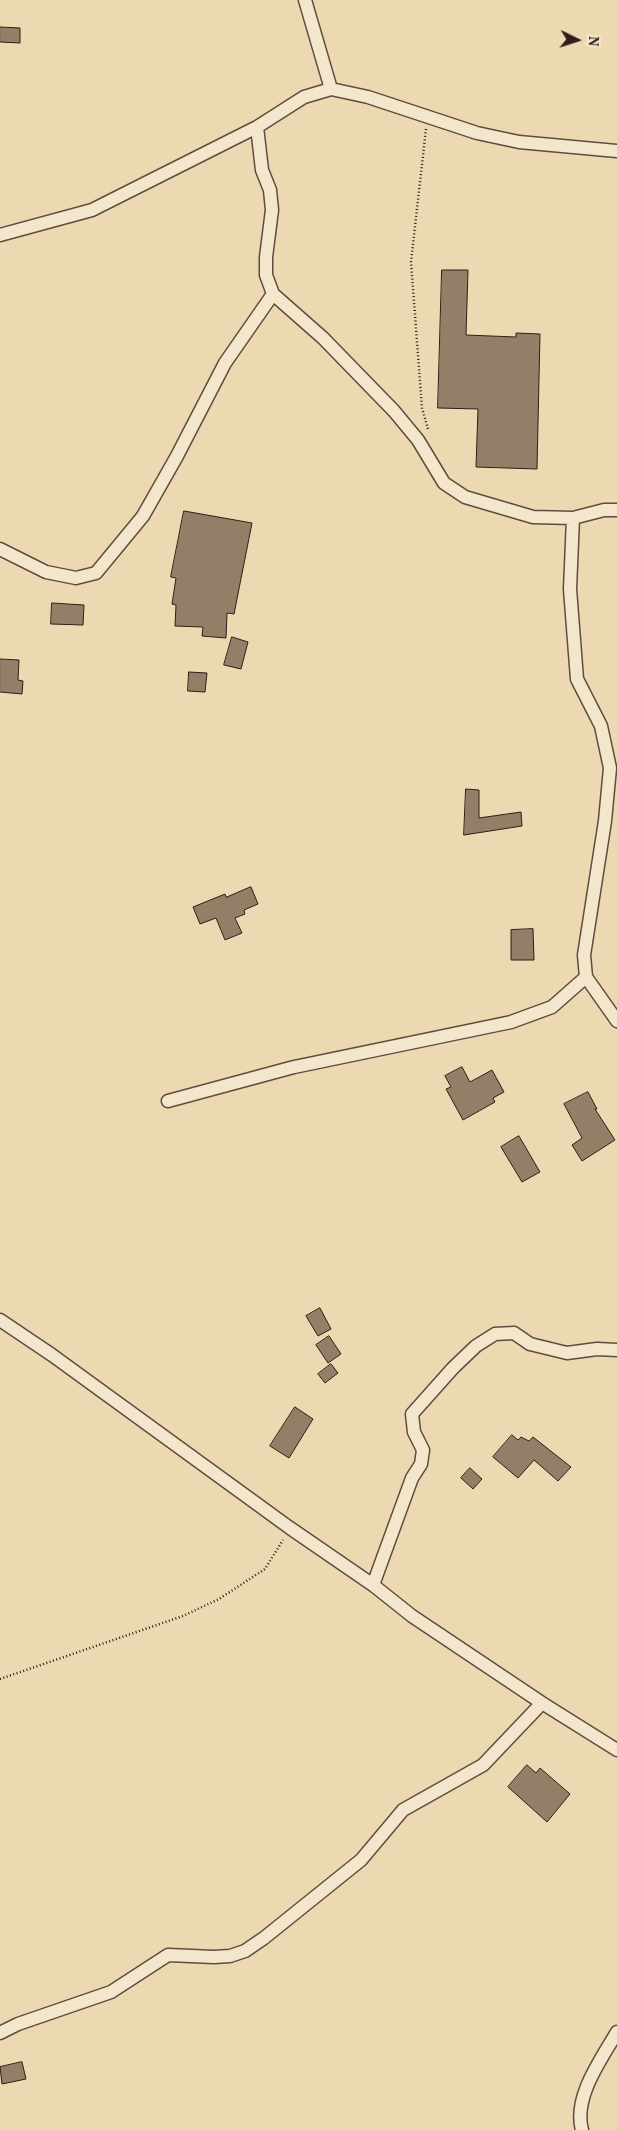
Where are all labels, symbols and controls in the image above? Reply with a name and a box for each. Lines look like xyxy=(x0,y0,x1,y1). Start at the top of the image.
north arrow xyxy=(552,15,602,65)
text: N xyxy=(583,35,602,47)

